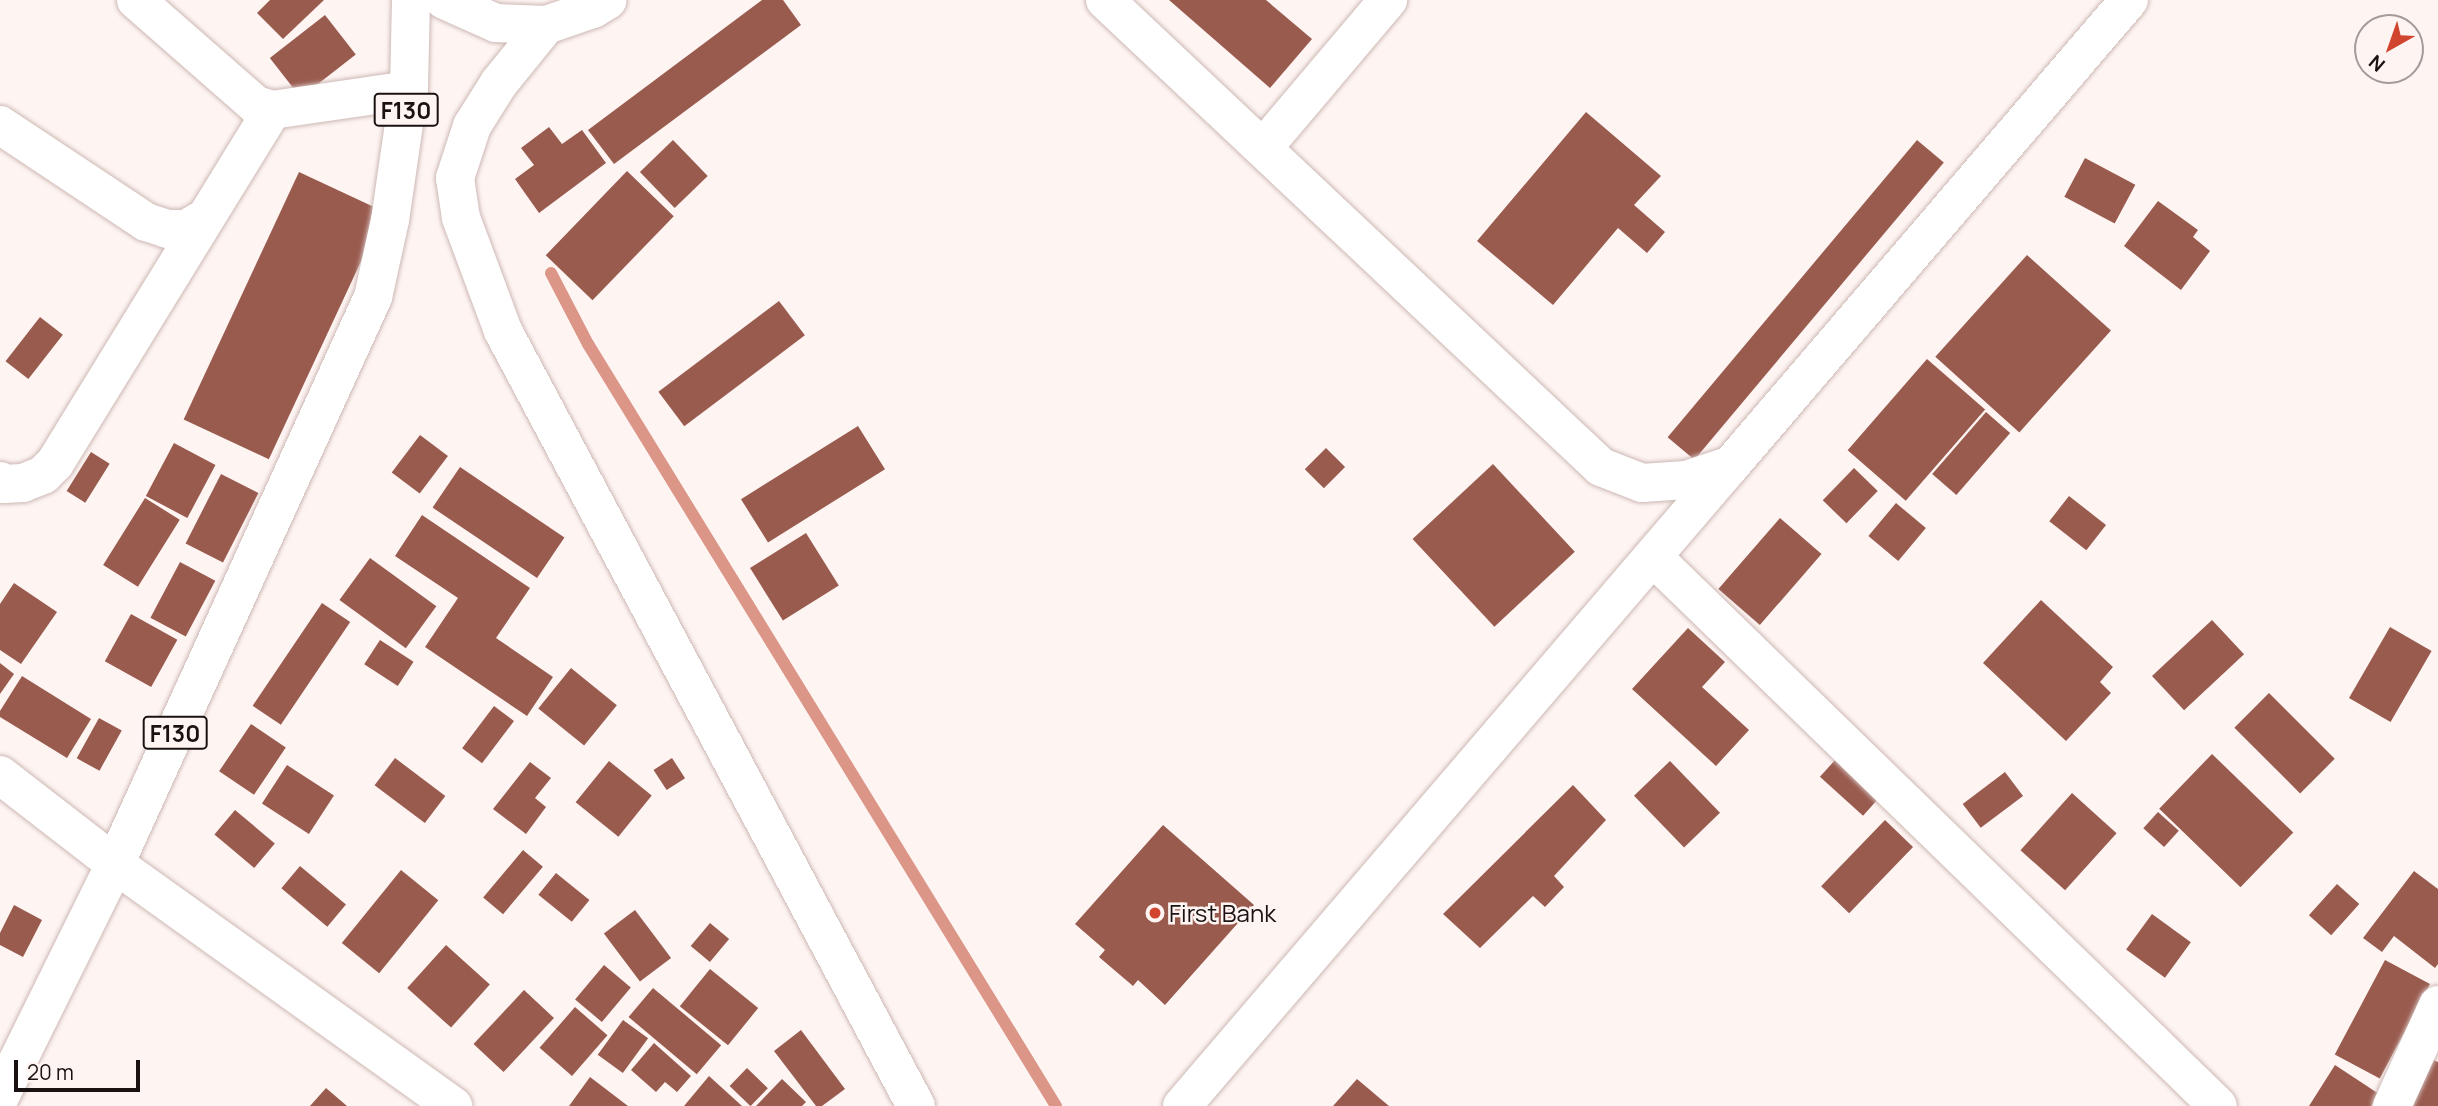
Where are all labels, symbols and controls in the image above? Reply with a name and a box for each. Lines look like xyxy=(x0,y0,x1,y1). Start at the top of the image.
north arrow xyxy=(2354,14,2424,84)
text: N xyxy=(2363,49,2390,78)
road number: F130 xyxy=(373,90,439,130)
road number: F130 xyxy=(142,713,208,752)
place label: First Bank xyxy=(1169,899,1276,927)
marker: First Bank xyxy=(1147,905,1163,921)
scale bar xyxy=(18,1046,144,1090)
text: 20 m xyxy=(27,1058,74,1086)

